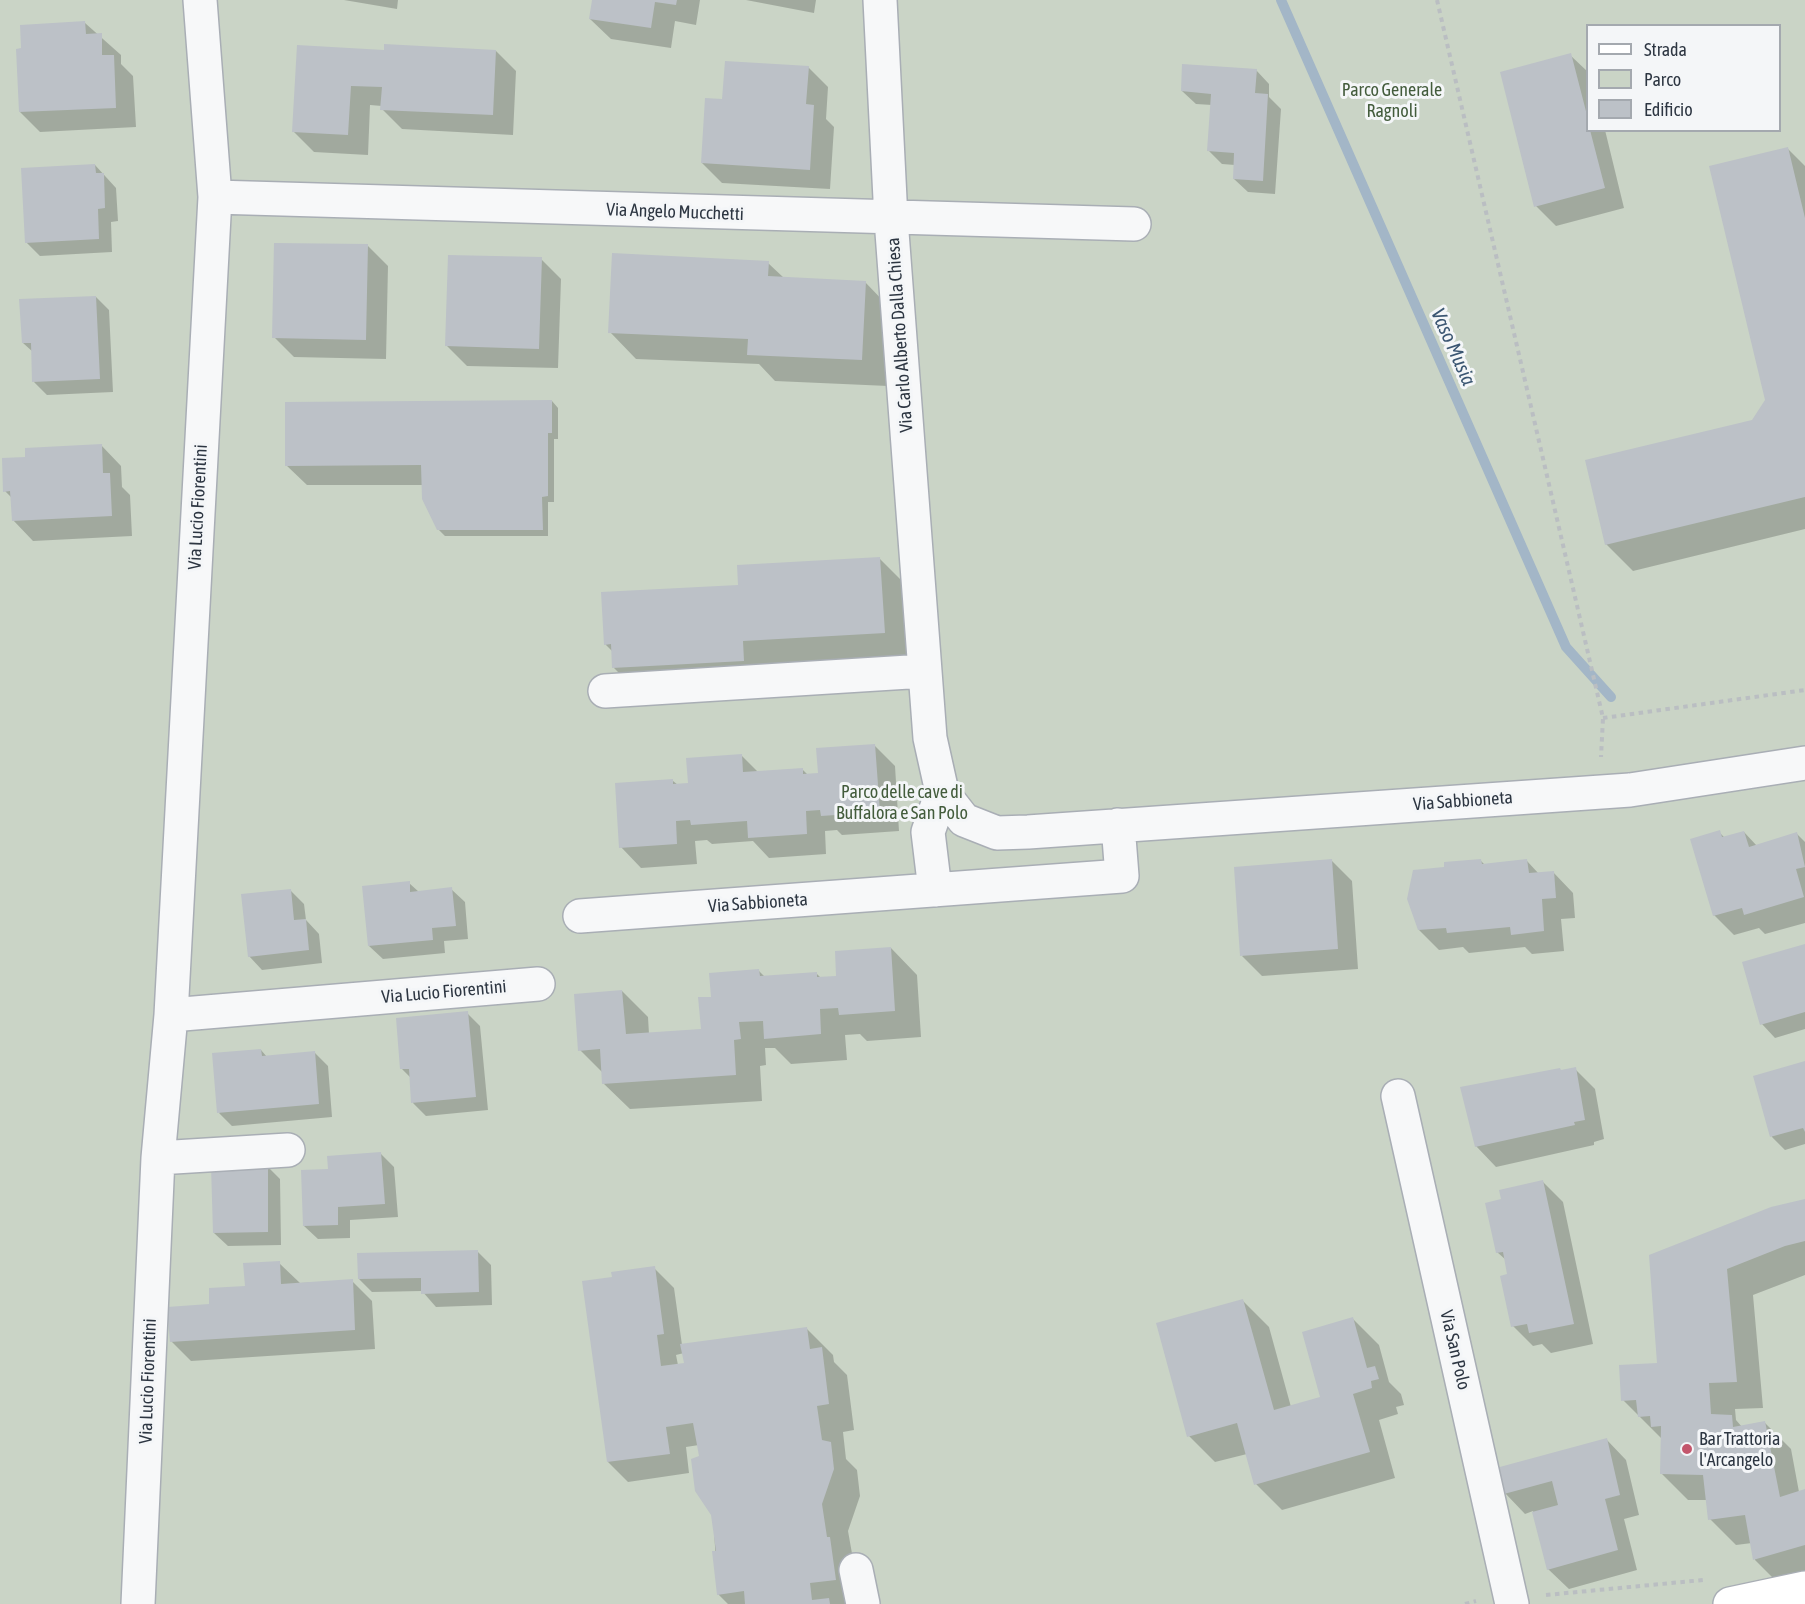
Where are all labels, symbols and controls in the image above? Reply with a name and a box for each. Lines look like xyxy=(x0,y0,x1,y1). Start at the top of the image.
legend xyxy=(1586,24,1781,132)
text: Strada xyxy=(1644,39,1687,60)
text: Parco xyxy=(1644,69,1681,90)
park label: Parco Generale Ragnoli xyxy=(1342,79,1442,122)
text: Edificio xyxy=(1644,99,1693,120)
street label: Via Angelo Mucchetti xyxy=(606,199,744,225)
street label: Via Carlo Alberto Dalla Chiesa xyxy=(882,237,918,433)
water label: Vaso Musia xyxy=(1425,305,1481,389)
street label: Via Lucio Fiorentini xyxy=(184,444,212,570)
park label: Parco delle cave di Buffalora e San Polo xyxy=(836,781,968,824)
street label: Via Sabbioneta xyxy=(1412,787,1514,815)
street label: Via Sabbioneta xyxy=(707,889,809,917)
street label: Via Lucio Fiorentini xyxy=(381,976,507,1008)
street label: Via San Polo xyxy=(1435,1308,1475,1392)
street label: Via Lucio Fiorentini xyxy=(135,1318,161,1444)
place label: Bar Trattoria l'Arcangelo xyxy=(1699,1428,1780,1470)
marker: Bar Trattoria l'Arcangelo xyxy=(1680,1442,1694,1456)

